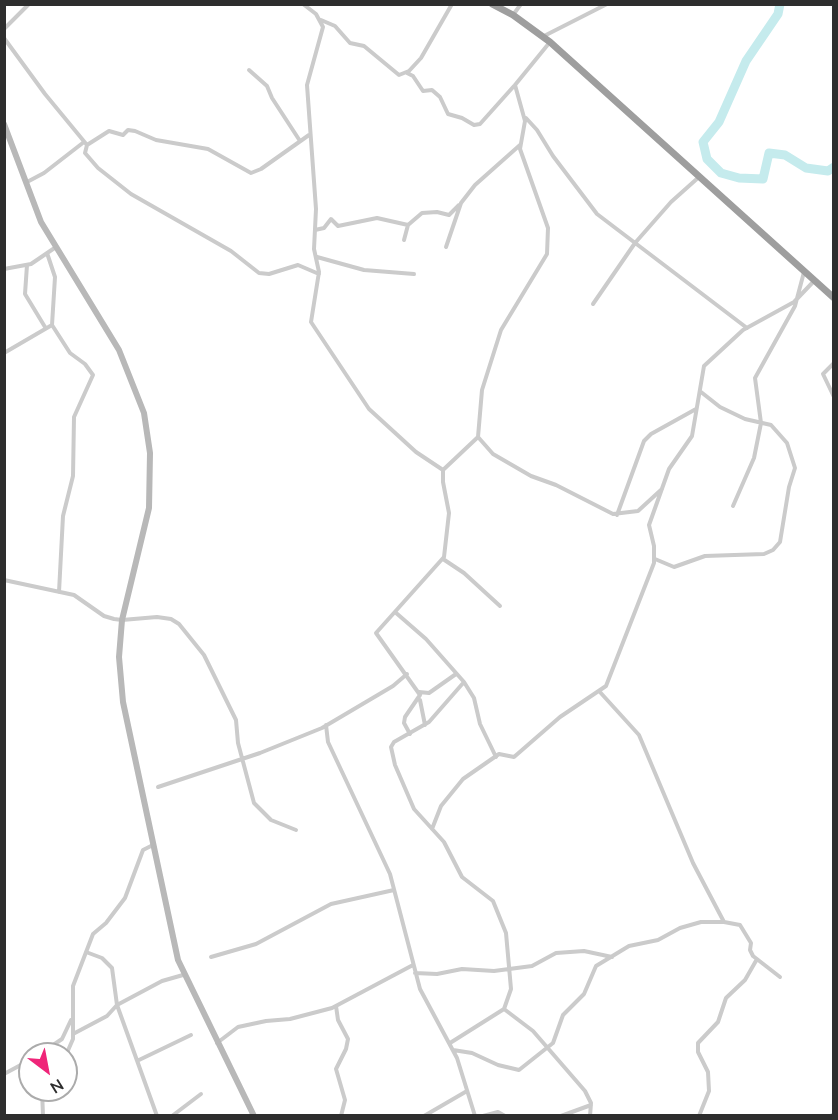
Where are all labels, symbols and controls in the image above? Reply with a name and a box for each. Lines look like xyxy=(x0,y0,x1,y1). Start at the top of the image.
north arrow xyxy=(18,1042,78,1102)
text: N xyxy=(46,1073,67,1098)

